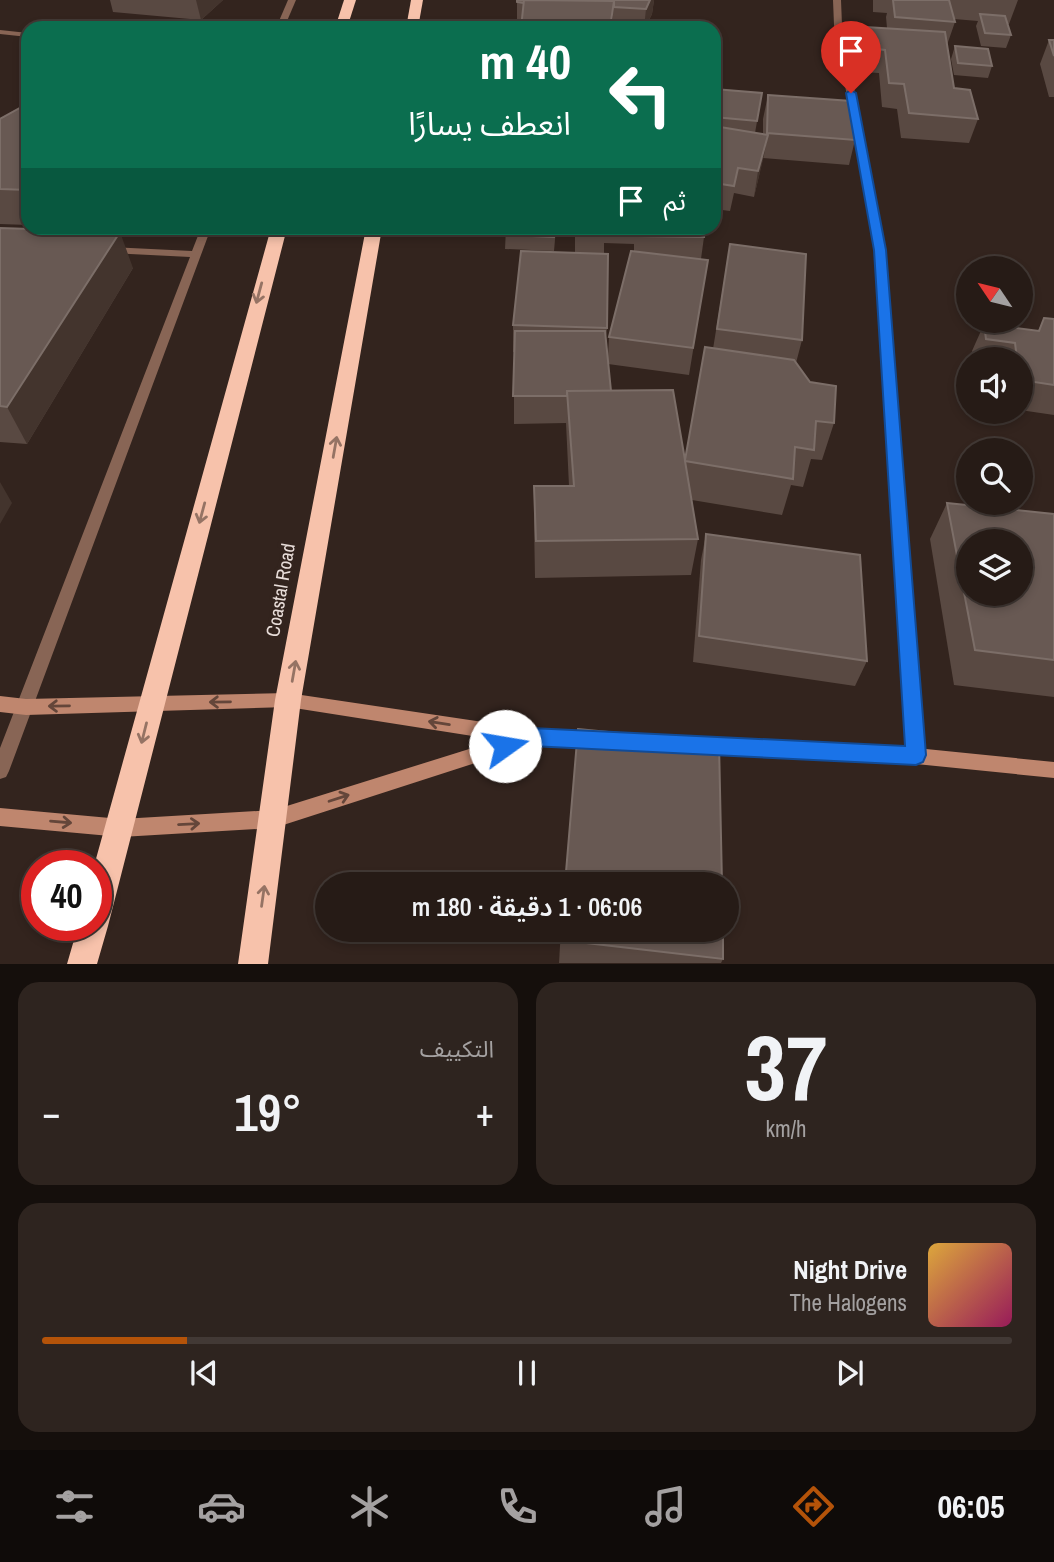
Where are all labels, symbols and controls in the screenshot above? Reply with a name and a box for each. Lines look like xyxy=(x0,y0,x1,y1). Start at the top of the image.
pin xyxy=(821,21,881,93)
text: 40 m xyxy=(479,28,571,94)
icon: arrive xyxy=(832,32,870,70)
icon: left xyxy=(595,49,686,140)
text: انعطف يسارًا xyxy=(408,102,571,145)
icon: arrive xyxy=(612,182,650,220)
text: ثم xyxy=(664,183,686,218)
north arrow xyxy=(956,256,1032,332)
map controls xyxy=(956,256,1033,606)
one-way arrow xyxy=(252,282,265,304)
button: sound xyxy=(956,347,1033,424)
one-way arrow xyxy=(328,436,342,459)
button: search xyxy=(956,438,1033,515)
one-way arrow xyxy=(195,501,208,524)
button: layers xyxy=(956,529,1033,606)
street label: Coastal Road xyxy=(259,541,301,639)
one-way arrow xyxy=(288,660,301,683)
one-way arrow xyxy=(209,695,232,709)
one-way arrow xyxy=(48,699,71,713)
position arrow xyxy=(468,709,542,783)
one-way arrow xyxy=(428,717,451,730)
one-way arrow xyxy=(137,721,151,744)
one-way arrow xyxy=(328,791,350,804)
one-way arrow xyxy=(49,816,71,829)
one-way arrow xyxy=(178,817,200,830)
speed limit sign: 40 xyxy=(21,850,112,941)
one-way arrow xyxy=(257,885,270,908)
text: 06:06 · 1 دقيقة · 180 m xyxy=(412,889,642,924)
text: 37 xyxy=(745,1006,828,1128)
text: التكييف xyxy=(420,1033,494,1064)
text: 19° xyxy=(234,1077,302,1147)
text: − xyxy=(42,1087,60,1138)
text: + xyxy=(476,1087,494,1138)
text: km/h xyxy=(766,1113,806,1144)
text: Night Drive xyxy=(793,1252,907,1287)
text: The Halogens xyxy=(790,1287,907,1318)
icon: previous xyxy=(185,1354,223,1392)
icon: pause xyxy=(508,1354,546,1392)
icon: next xyxy=(831,1354,869,1392)
icon: filters xyxy=(50,1482,99,1531)
icon: car xyxy=(197,1482,246,1531)
icon: climate xyxy=(345,1482,394,1531)
icon: phone xyxy=(493,1482,542,1531)
icon: music xyxy=(641,1482,690,1531)
icon: directions xyxy=(789,1482,838,1531)
text: 06:05 xyxy=(937,1485,1005,1528)

